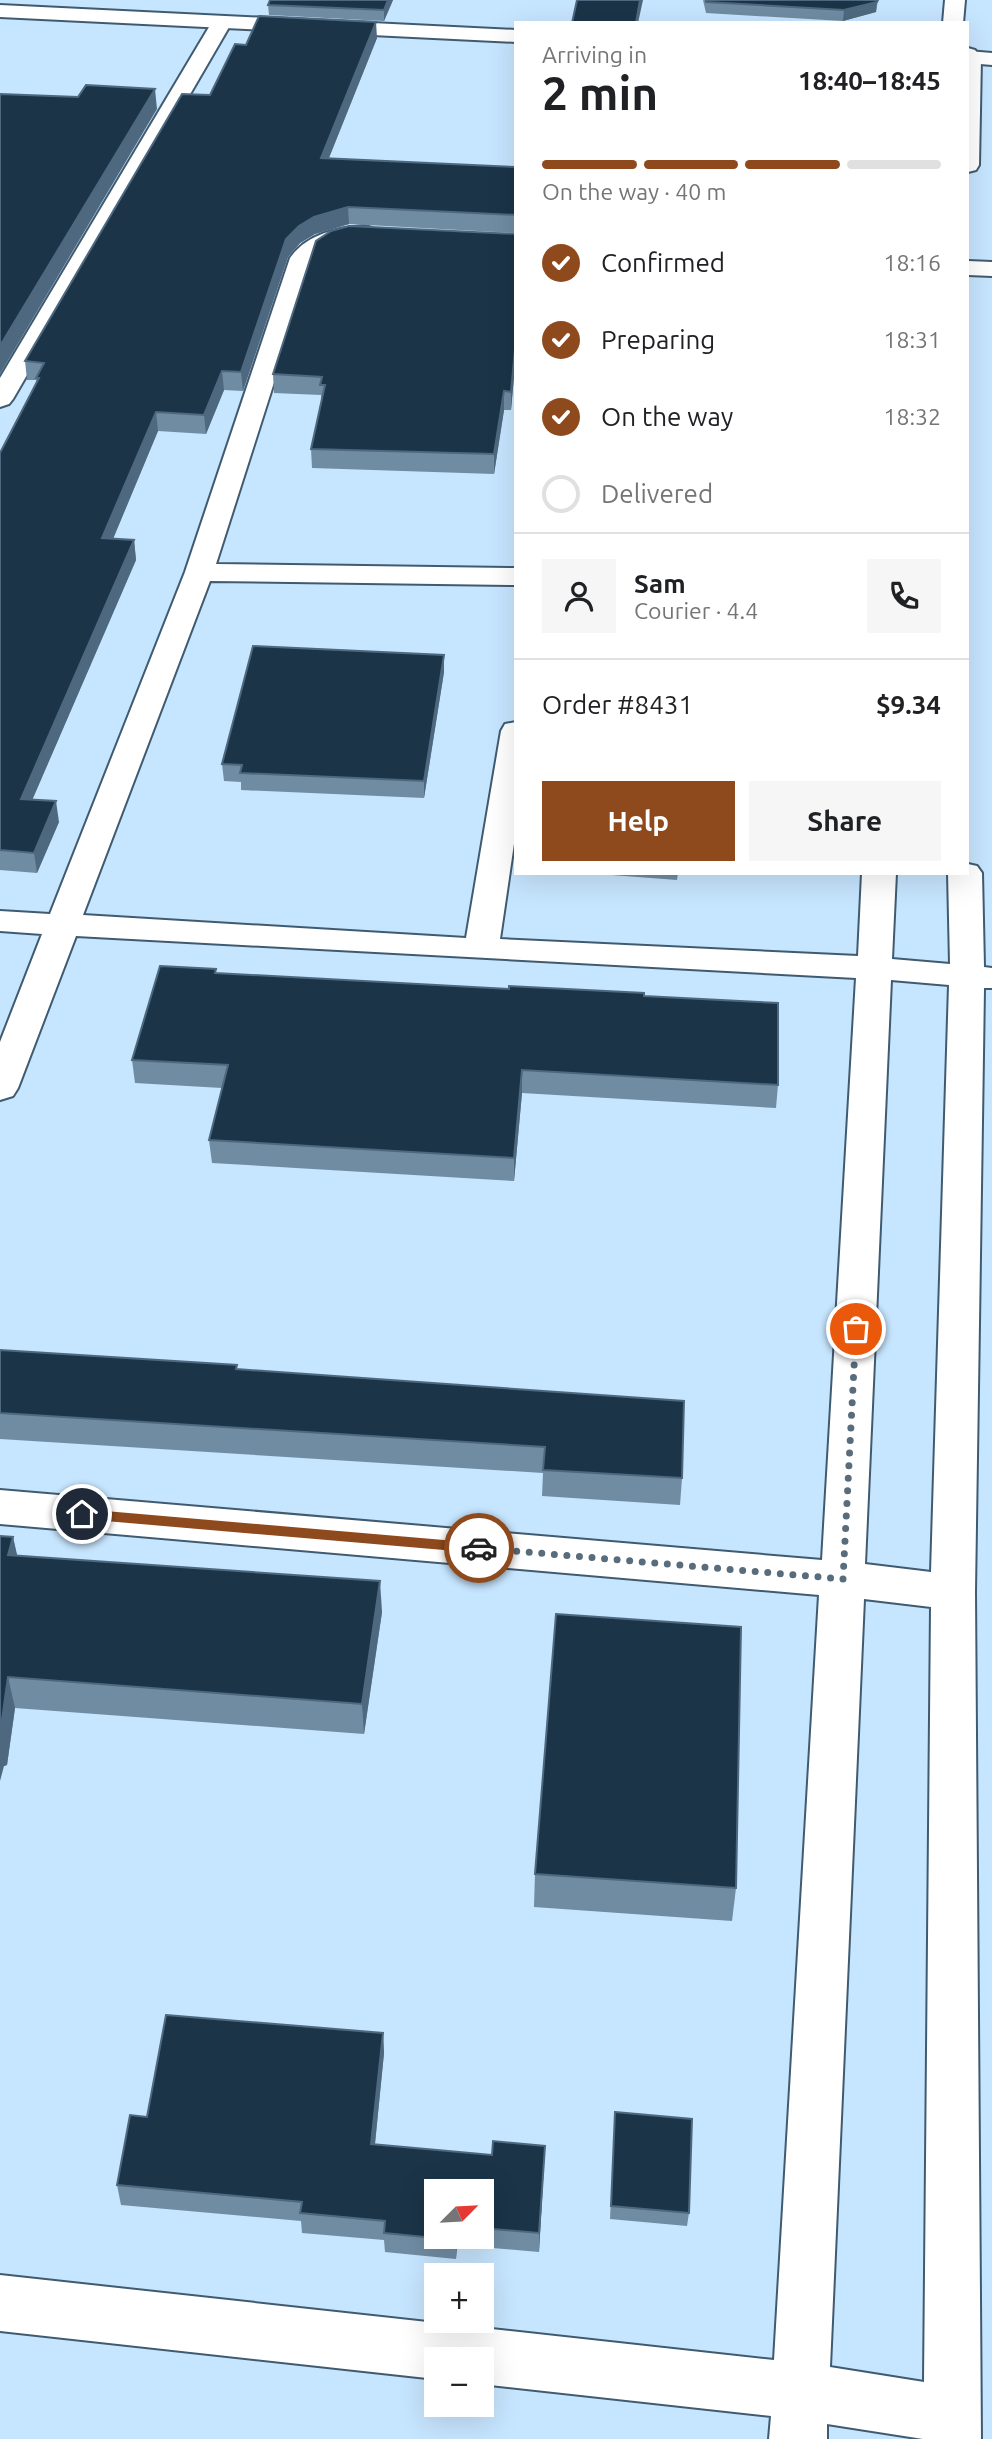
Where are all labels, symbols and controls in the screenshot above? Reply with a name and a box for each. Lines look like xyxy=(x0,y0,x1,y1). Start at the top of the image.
text: Arriving in xyxy=(542,42,647,67)
text: 18:40–18:45 xyxy=(798,66,941,95)
text: 2 min xyxy=(542,67,658,119)
text: On the way · 40 m xyxy=(542,179,726,204)
icon: check xyxy=(542,244,580,282)
text: Confirmed xyxy=(601,248,725,277)
text: 18:16 xyxy=(883,250,941,275)
icon: check xyxy=(542,321,580,359)
text: Preparing xyxy=(601,325,715,354)
text: 18:31 xyxy=(883,327,941,352)
icon: check xyxy=(542,398,580,436)
text: On the way xyxy=(601,402,733,431)
text: 18:32 xyxy=(883,404,941,429)
text: Delivered xyxy=(601,479,713,508)
button: person xyxy=(542,559,616,633)
button: phone xyxy=(867,559,941,633)
text: Sam xyxy=(634,569,686,598)
text: Courier · 4.4 xyxy=(634,598,758,623)
text: Order #8431 xyxy=(542,690,693,719)
text: $9.34 xyxy=(876,690,941,719)
button: Help xyxy=(542,781,735,861)
button: Share xyxy=(749,781,941,861)
pin xyxy=(826,1299,886,1359)
icon: bag xyxy=(837,1310,875,1348)
pin xyxy=(52,1484,112,1544)
icon: home xyxy=(63,1495,101,1533)
courier xyxy=(444,1513,514,1583)
icon: car xyxy=(460,1529,498,1567)
north arrow xyxy=(424,2179,494,2249)
map controls xyxy=(424,2179,494,2417)
button: + xyxy=(424,2263,494,2333)
button: − xyxy=(424,2347,494,2417)

